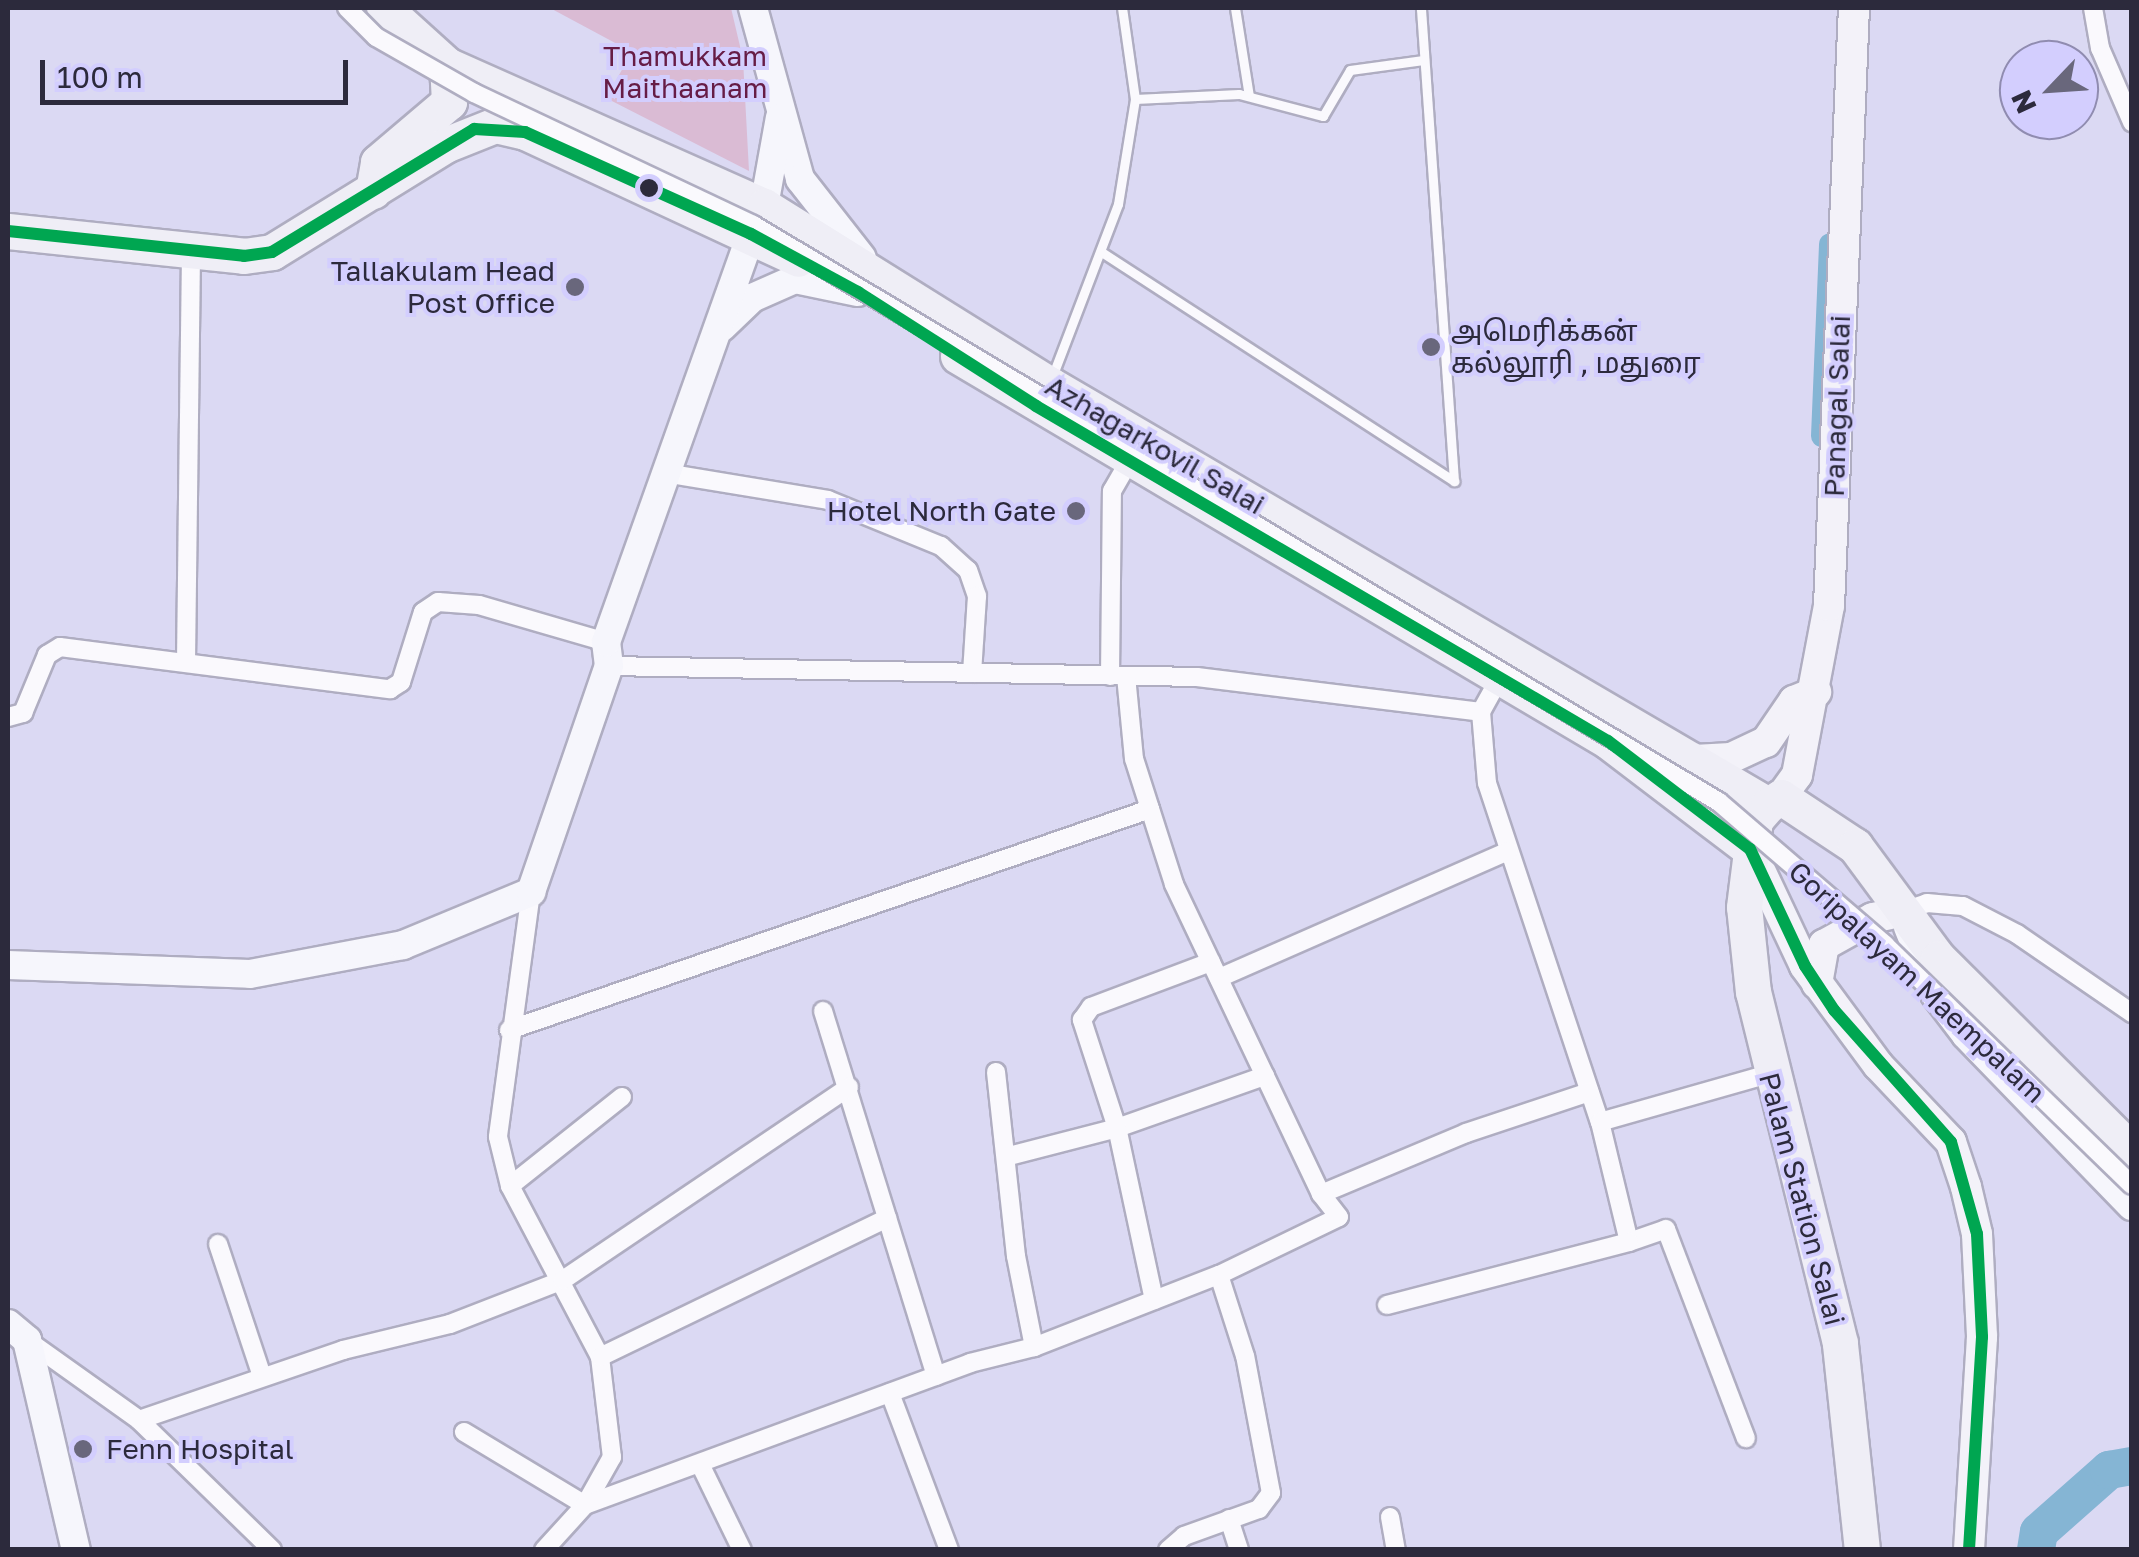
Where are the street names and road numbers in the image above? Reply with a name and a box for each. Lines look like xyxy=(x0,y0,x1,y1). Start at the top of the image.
street label: Panagal Salai xyxy=(1817,314,1857,498)
street label: Azhagarkovil Salai xyxy=(1040,369,1270,521)
street label: Goripalayam Maempalam xyxy=(1782,854,2052,1110)
street label: Palam Station Salai xyxy=(1752,1069,1852,1329)

